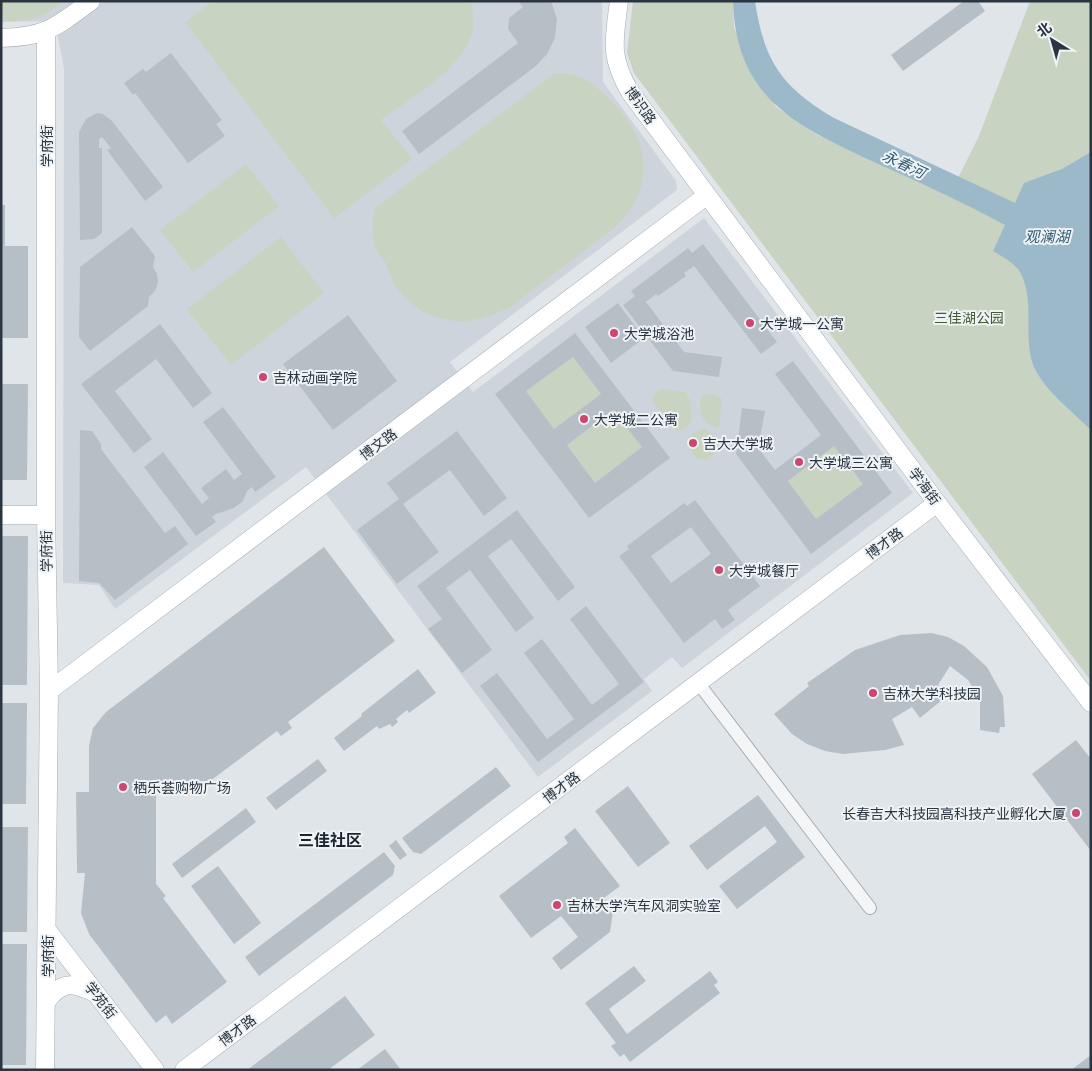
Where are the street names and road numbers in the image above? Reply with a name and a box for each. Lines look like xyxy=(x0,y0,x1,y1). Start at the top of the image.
street label: 博识路 xyxy=(620,82,662,128)
street label: 学府街 xyxy=(36,125,57,167)
street label: 博文路 xyxy=(355,423,401,465)
street label: 学海街 xyxy=(904,463,946,509)
street label: 博才路 xyxy=(861,522,907,564)
street label: 学府街 xyxy=(35,530,57,572)
street label: 博才路 xyxy=(538,766,584,808)
street label: 学府街 xyxy=(37,935,58,977)
street label: 学苑街 xyxy=(80,977,122,1023)
street label: 博才路 xyxy=(214,1009,260,1051)

